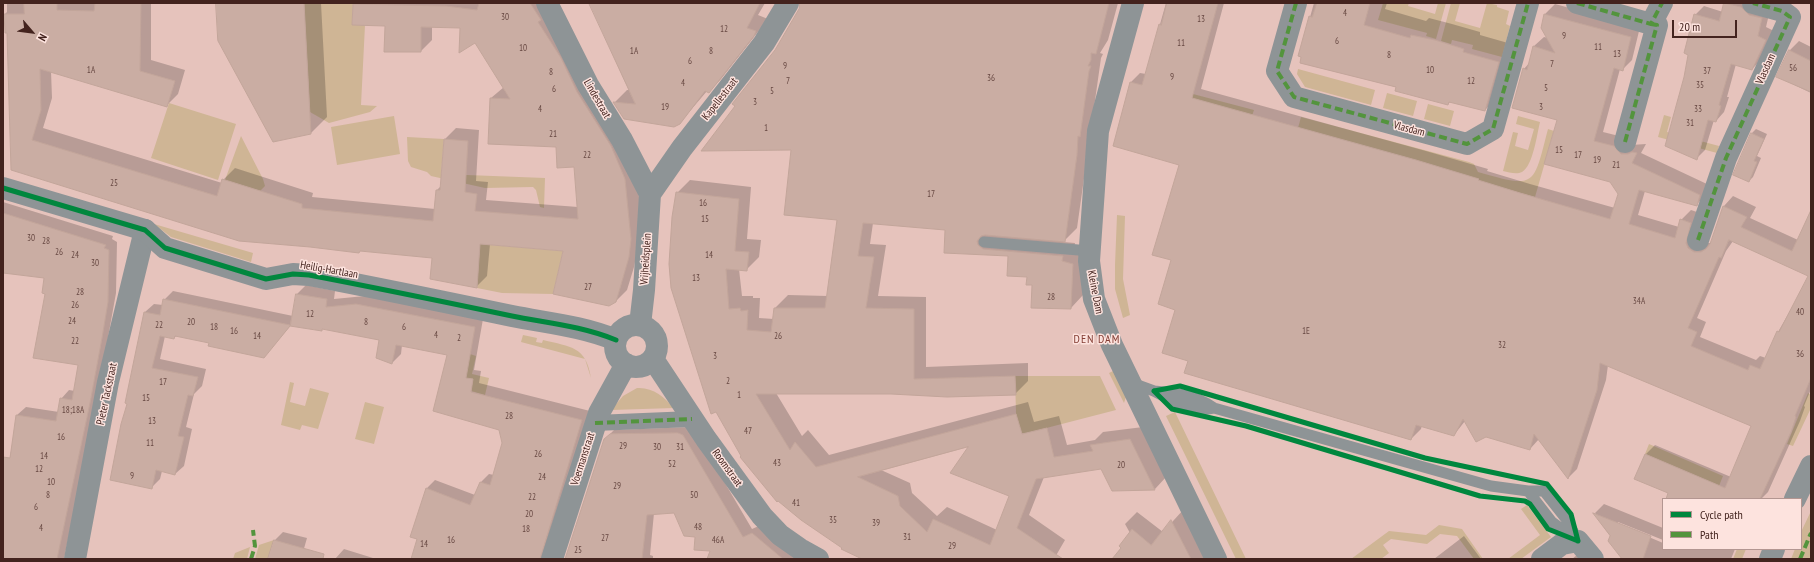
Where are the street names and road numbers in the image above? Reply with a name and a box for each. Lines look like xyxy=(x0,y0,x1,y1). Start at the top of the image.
street label: Vlasdam xyxy=(1753,52,1779,86)
street label: Kapellestraat xyxy=(699,75,741,123)
street label: Lindestraat xyxy=(581,77,613,121)
street label: Vlasdam xyxy=(1392,118,1426,140)
street label: Vrijheidsplein xyxy=(638,233,654,285)
street label: Heilig-Hartlaan xyxy=(299,258,359,282)
street label: Kleine Dam xyxy=(1084,269,1106,315)
street label: Pieter Tackstraat xyxy=(94,362,120,426)
street label: Voermanstraat xyxy=(568,431,598,487)
street label: Roomstraat xyxy=(709,447,745,489)

